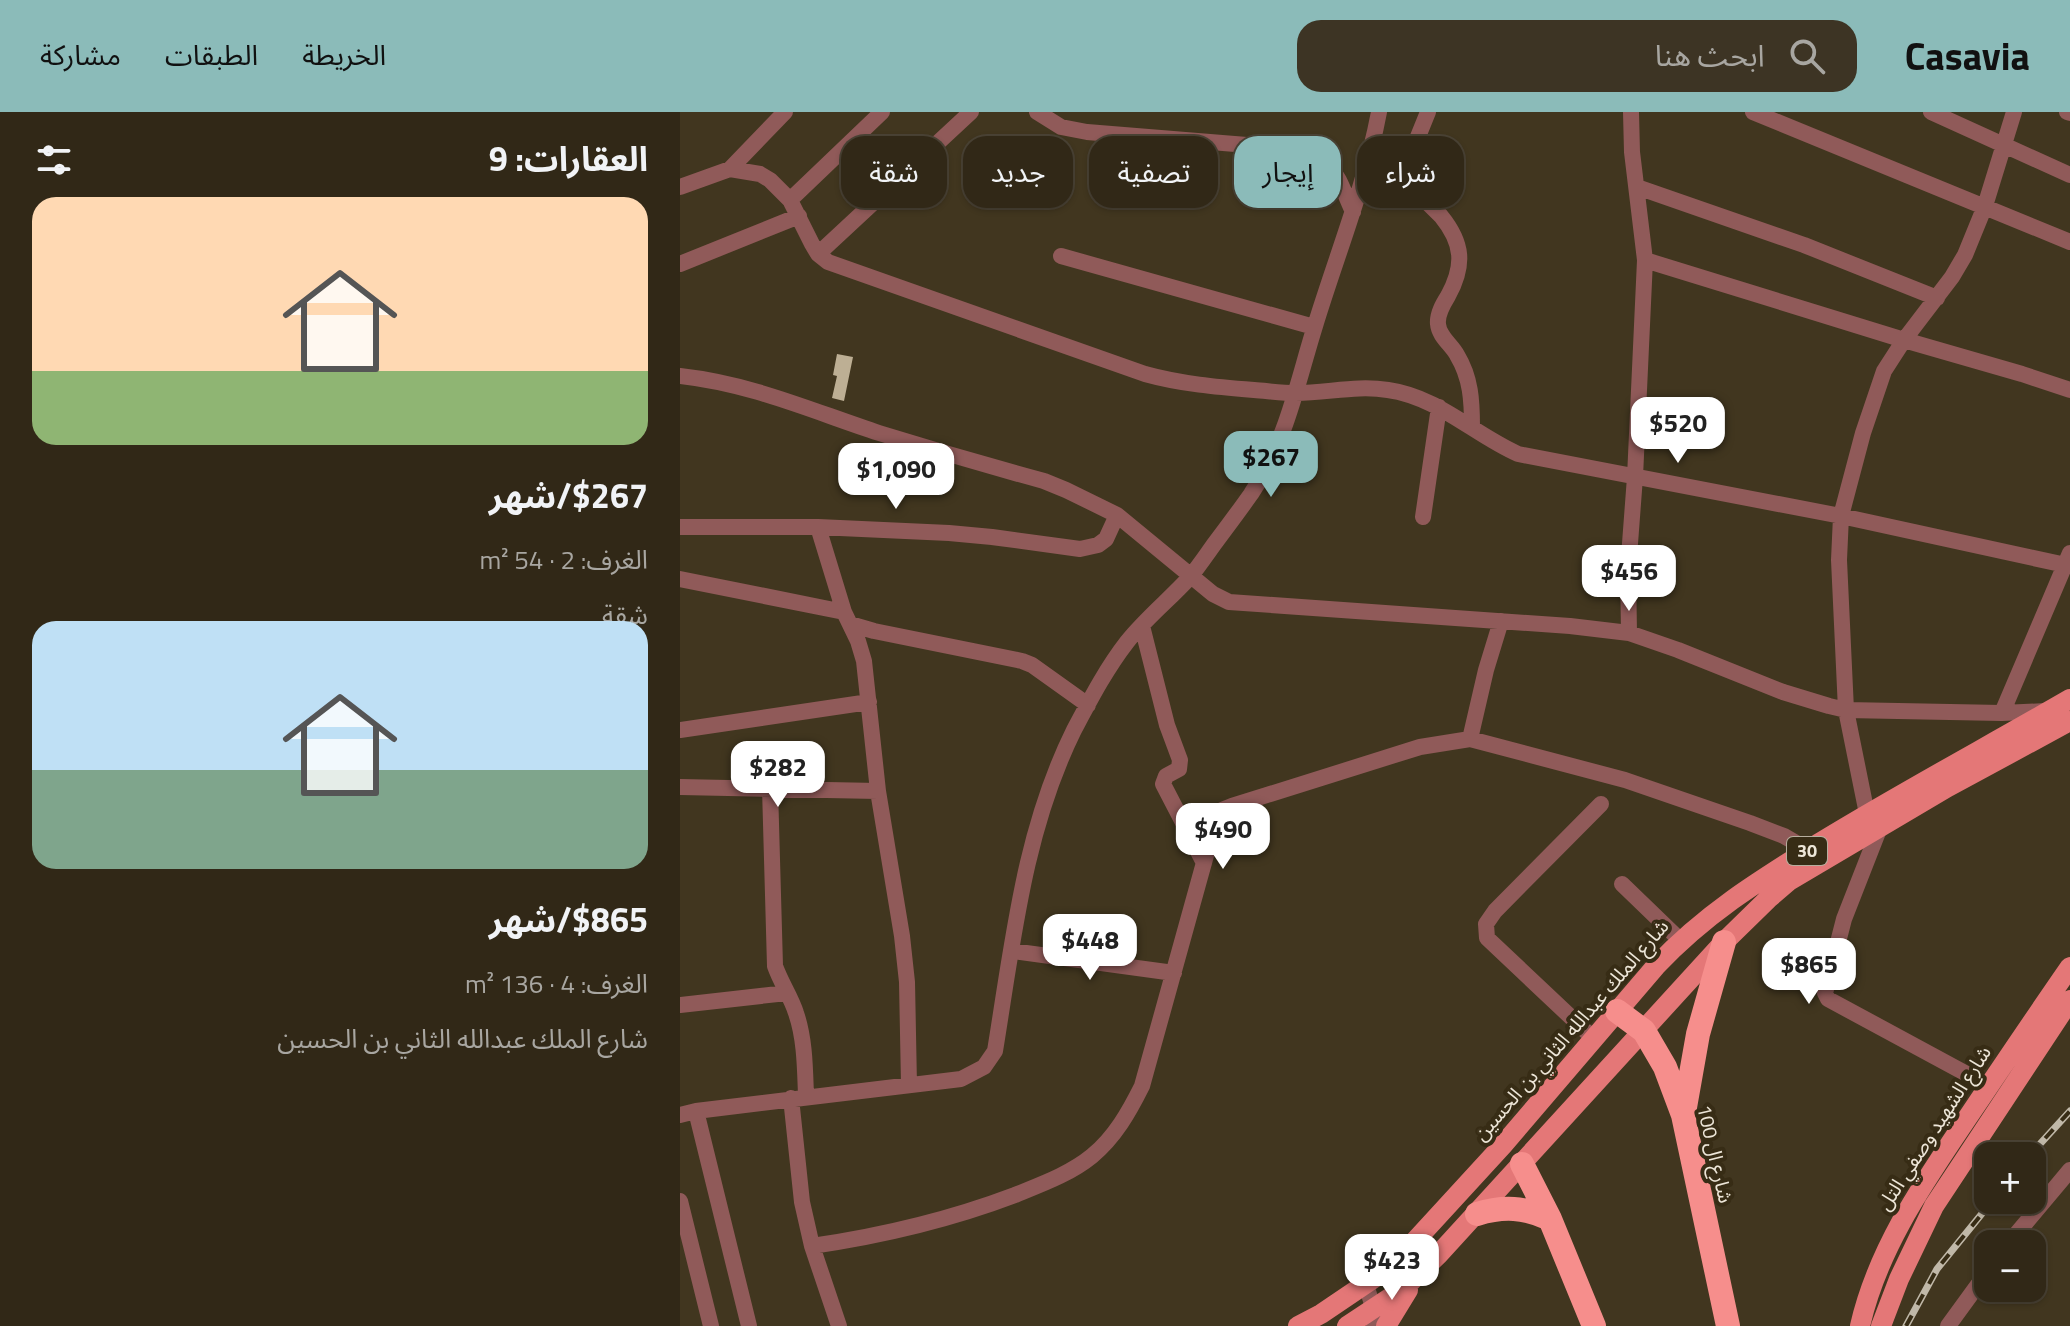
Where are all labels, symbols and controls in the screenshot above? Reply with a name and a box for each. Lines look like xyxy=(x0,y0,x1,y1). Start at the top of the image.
search box xyxy=(1297,20,1857,92)
text: Casavia xyxy=(1905,27,2030,85)
text: ابحث هنا xyxy=(1655,32,1765,78)
text: مشاركة xyxy=(40,33,121,76)
text: الطبقات xyxy=(165,33,258,76)
text: الخريطة xyxy=(302,33,386,76)
icon: search xyxy=(1785,34,1829,78)
text: العقارات: 9 xyxy=(489,132,648,184)
chip: شقة xyxy=(841,136,947,208)
chip: جديد xyxy=(963,136,1073,208)
chip: تصفية xyxy=(1089,136,1218,208)
chip: إيجار xyxy=(1234,136,1341,208)
chip: شراء xyxy=(1357,136,1464,208)
icon: filters xyxy=(32,138,76,182)
icon: home xyxy=(268,249,412,393)
pin: $520 xyxy=(1631,397,1725,465)
text: $520 xyxy=(1649,403,1707,442)
pin: $267 xyxy=(1224,431,1318,499)
text: $267 xyxy=(1242,437,1300,476)
pin: $1,090 xyxy=(831,443,961,511)
text: $1,090 xyxy=(856,449,936,488)
text: $267/شهر xyxy=(489,469,648,521)
text: الغرف: 2 · 54 m² xyxy=(480,540,648,579)
pin: $456 xyxy=(1582,545,1676,613)
text: $456 xyxy=(1600,551,1658,590)
text: شقة xyxy=(602,595,648,634)
icon: home xyxy=(268,673,412,817)
pin: $282 xyxy=(731,741,825,809)
text: $282 xyxy=(749,747,807,786)
pin: $490 xyxy=(1176,803,1270,871)
text: $490 xyxy=(1194,809,1252,848)
road number: 30 xyxy=(1787,837,1827,865)
text: $865/شهر xyxy=(489,893,648,945)
street label: شارع الملك عبدالله الثاني بن الحسين xyxy=(1465,912,1676,1148)
pin: $448 xyxy=(1043,914,1137,982)
text: $448 xyxy=(1061,920,1119,959)
pin: $865 xyxy=(1762,938,1856,1006)
text: $865 xyxy=(1780,944,1838,983)
text: الغرف: 4 · 136 m² xyxy=(465,964,648,1003)
text: شارع الملك عبدالله الثاني بن الحسين xyxy=(277,1019,648,1058)
street label: شارع الشهيد وصفي التل xyxy=(1869,1039,1999,1217)
street label: شارع ال 100 xyxy=(1689,1102,1742,1206)
map controls xyxy=(1974,1142,2046,1302)
button: + xyxy=(1974,1142,2046,1214)
button: − xyxy=(1974,1230,2046,1302)
pin: $423 xyxy=(1345,1234,1439,1302)
text: $423 xyxy=(1363,1240,1421,1279)

